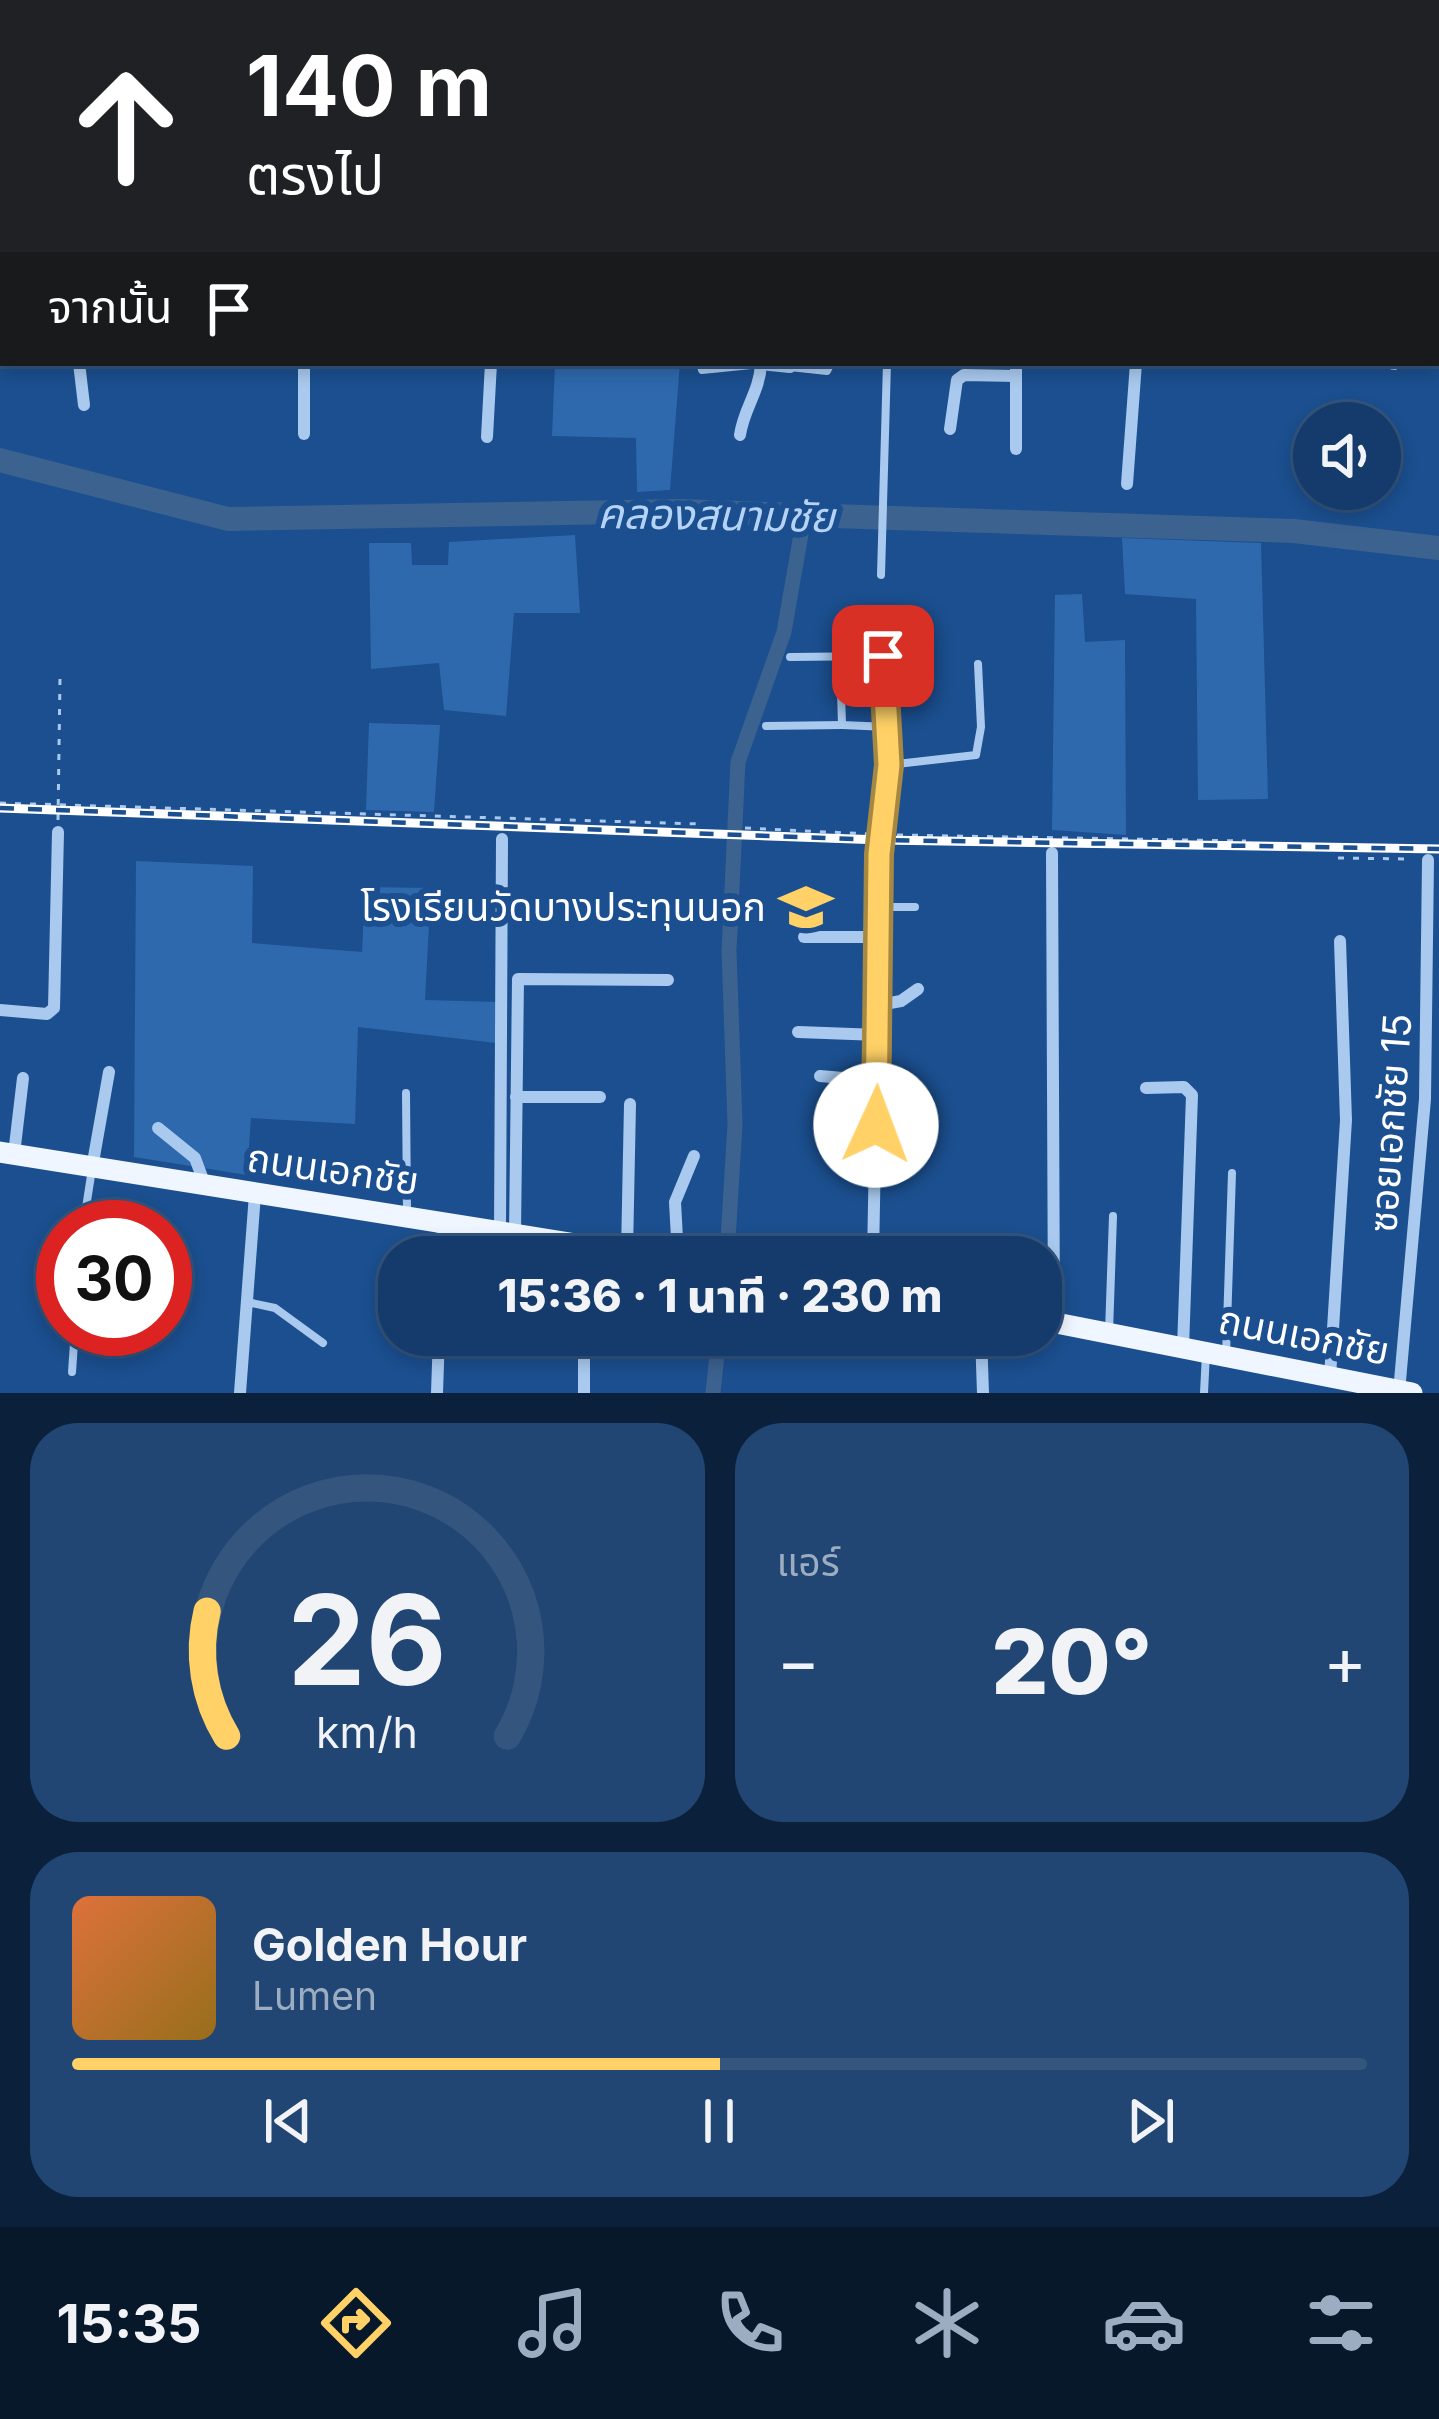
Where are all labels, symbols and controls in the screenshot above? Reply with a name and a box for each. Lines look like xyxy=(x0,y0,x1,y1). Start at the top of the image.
text: 140 m xyxy=(246,35,492,136)
icon: ahead xyxy=(48,48,204,204)
text: ตรงไป xyxy=(246,142,384,207)
icon: arrive xyxy=(196,276,262,342)
text: จากนั้น xyxy=(48,279,172,334)
map controls xyxy=(1293,402,1401,510)
button: sound xyxy=(1293,402,1401,510)
water label: คลองสนามชัย xyxy=(597,487,838,542)
pin xyxy=(832,605,934,707)
icon: arrive xyxy=(850,623,916,689)
school or university icon: โรงเรียนวัดบางประทุนนอก xyxy=(777,878,835,936)
place label: โรงเรียนวัดบางประทุนนอก xyxy=(360,883,766,931)
street label: ซอยเอกชัย 15 xyxy=(1358,1012,1421,1234)
position arrow xyxy=(813,1062,939,1188)
street label: ถนนเอกชัย xyxy=(244,1133,422,1204)
speed limit sign: 30 xyxy=(36,1200,192,1356)
text: 15:36 · 1 นาที · 230 m xyxy=(497,1268,943,1323)
street label: ถนนเอกชัย xyxy=(1215,1295,1393,1374)
text: แอร์ xyxy=(777,1538,840,1585)
text: 26 xyxy=(287,1564,447,1715)
text: 20° xyxy=(991,1607,1152,1716)
text: − xyxy=(777,1621,820,1701)
text: + xyxy=(1323,1621,1367,1701)
text: km/h xyxy=(316,1705,418,1757)
text: Golden Hour xyxy=(252,1917,527,1972)
text: Lumen xyxy=(252,1972,377,2019)
icon: previous xyxy=(255,2088,321,2154)
icon: pause xyxy=(686,2088,752,2154)
icon: next xyxy=(1118,2088,1184,2154)
icon: directions xyxy=(314,2281,398,2365)
icon: music xyxy=(511,2281,595,2365)
icon: phone xyxy=(708,2281,792,2365)
icon: climate xyxy=(905,2281,989,2365)
icon: car xyxy=(1102,2281,1186,2365)
icon: filters xyxy=(1299,2281,1383,2365)
text: 15:35 xyxy=(56,2291,202,2356)

